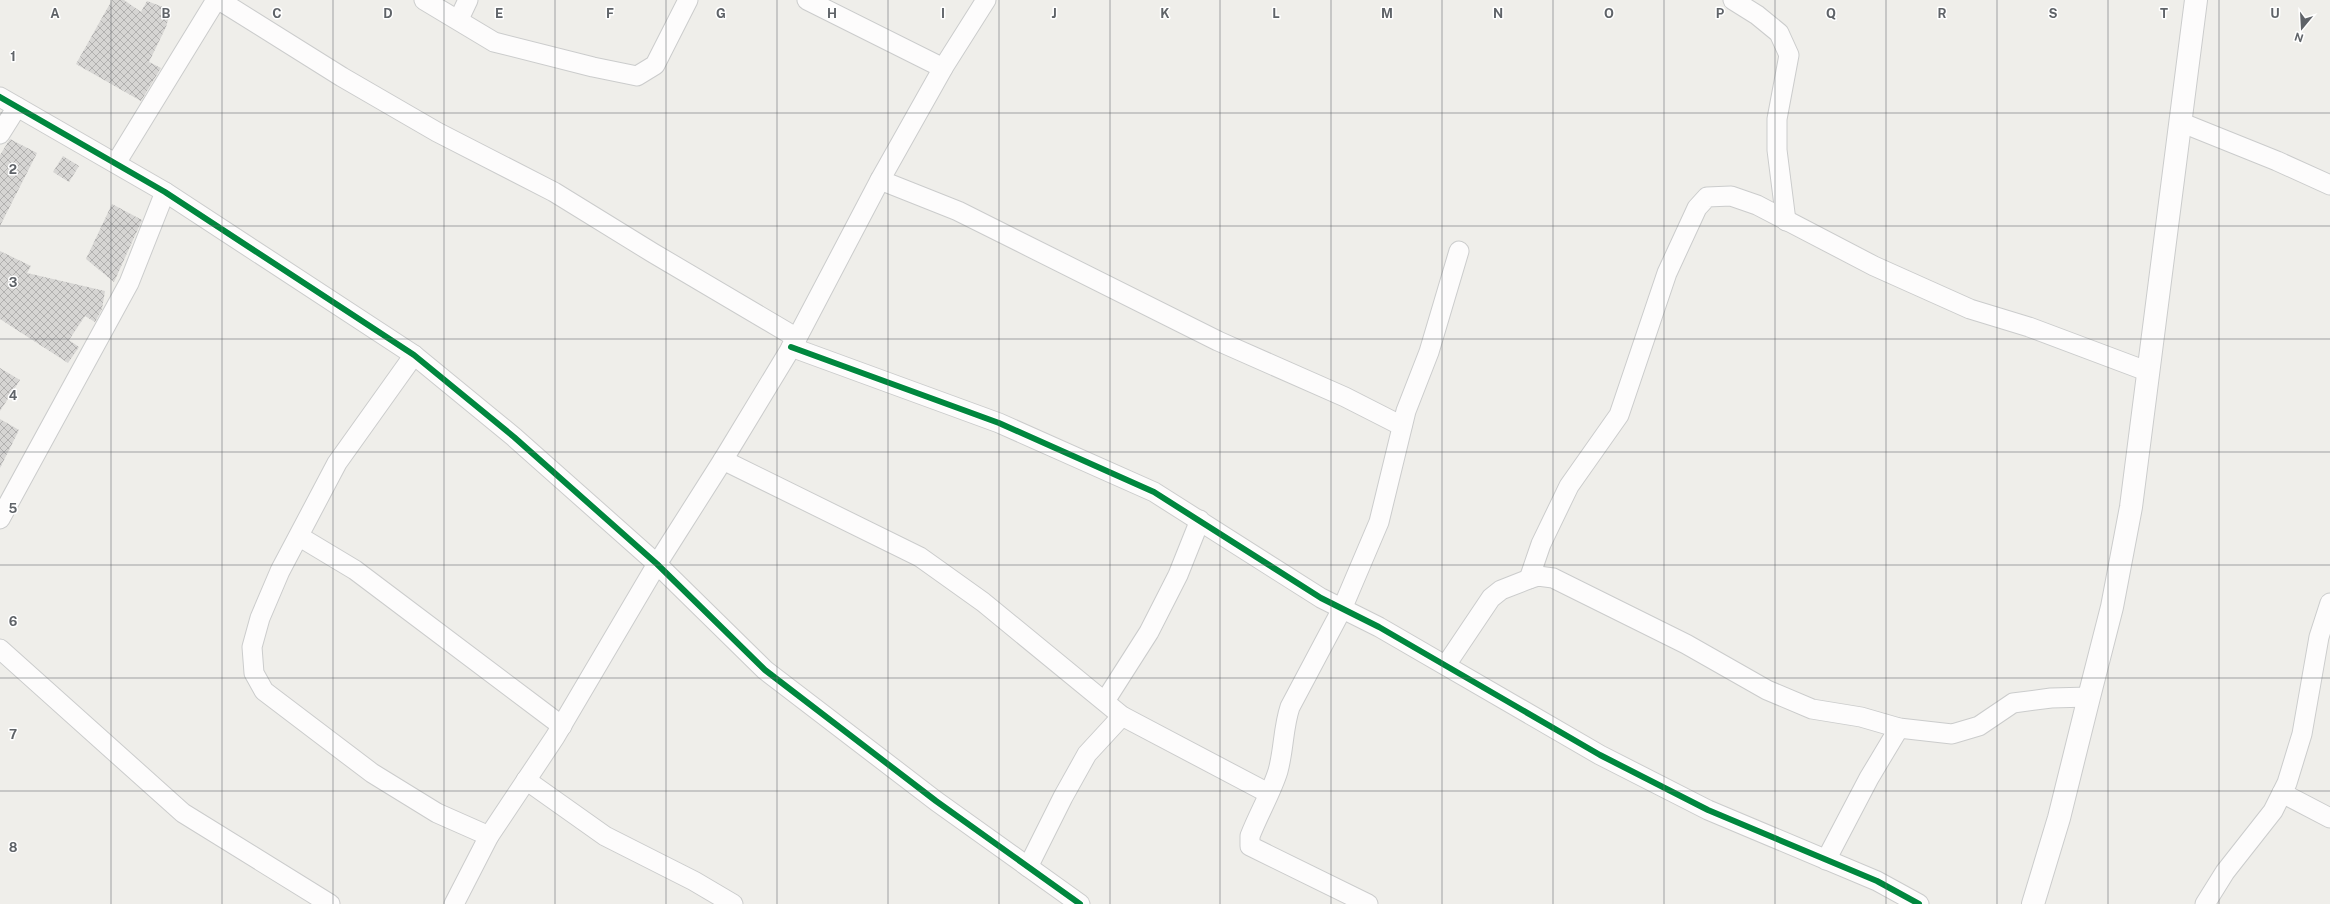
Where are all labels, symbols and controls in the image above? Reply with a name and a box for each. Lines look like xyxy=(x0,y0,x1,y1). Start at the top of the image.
text: A xyxy=(50,6,60,21)
text: B xyxy=(162,6,171,21)
text: C xyxy=(272,6,282,21)
text: D xyxy=(383,6,393,21)
text: E xyxy=(495,6,503,21)
text: F xyxy=(606,6,614,21)
text: G xyxy=(716,6,726,21)
text: H xyxy=(827,6,837,21)
text: I xyxy=(941,6,945,21)
text: J xyxy=(1051,6,1057,21)
text: K xyxy=(1160,6,1170,21)
text: L xyxy=(1272,6,1280,21)
text: M xyxy=(1381,6,1393,21)
text: N xyxy=(1493,6,1503,21)
text: O xyxy=(1604,6,1614,21)
text: P xyxy=(1716,6,1725,21)
text: Q xyxy=(1826,6,1836,21)
text: R xyxy=(1937,6,1947,21)
text: S xyxy=(2049,6,2058,21)
text: T xyxy=(2160,6,2168,21)
text: U xyxy=(2270,6,2280,21)
north arrow xyxy=(2282,8,2322,48)
text: N xyxy=(2293,30,2305,45)
text: 1 xyxy=(10,49,16,64)
text: 2 xyxy=(9,162,17,177)
text: 3 xyxy=(9,275,18,290)
text: 4 xyxy=(9,388,18,403)
text: 5 xyxy=(9,501,18,516)
text: 6 xyxy=(9,614,18,629)
text: 7 xyxy=(9,727,17,742)
text: 8 xyxy=(9,840,18,855)

